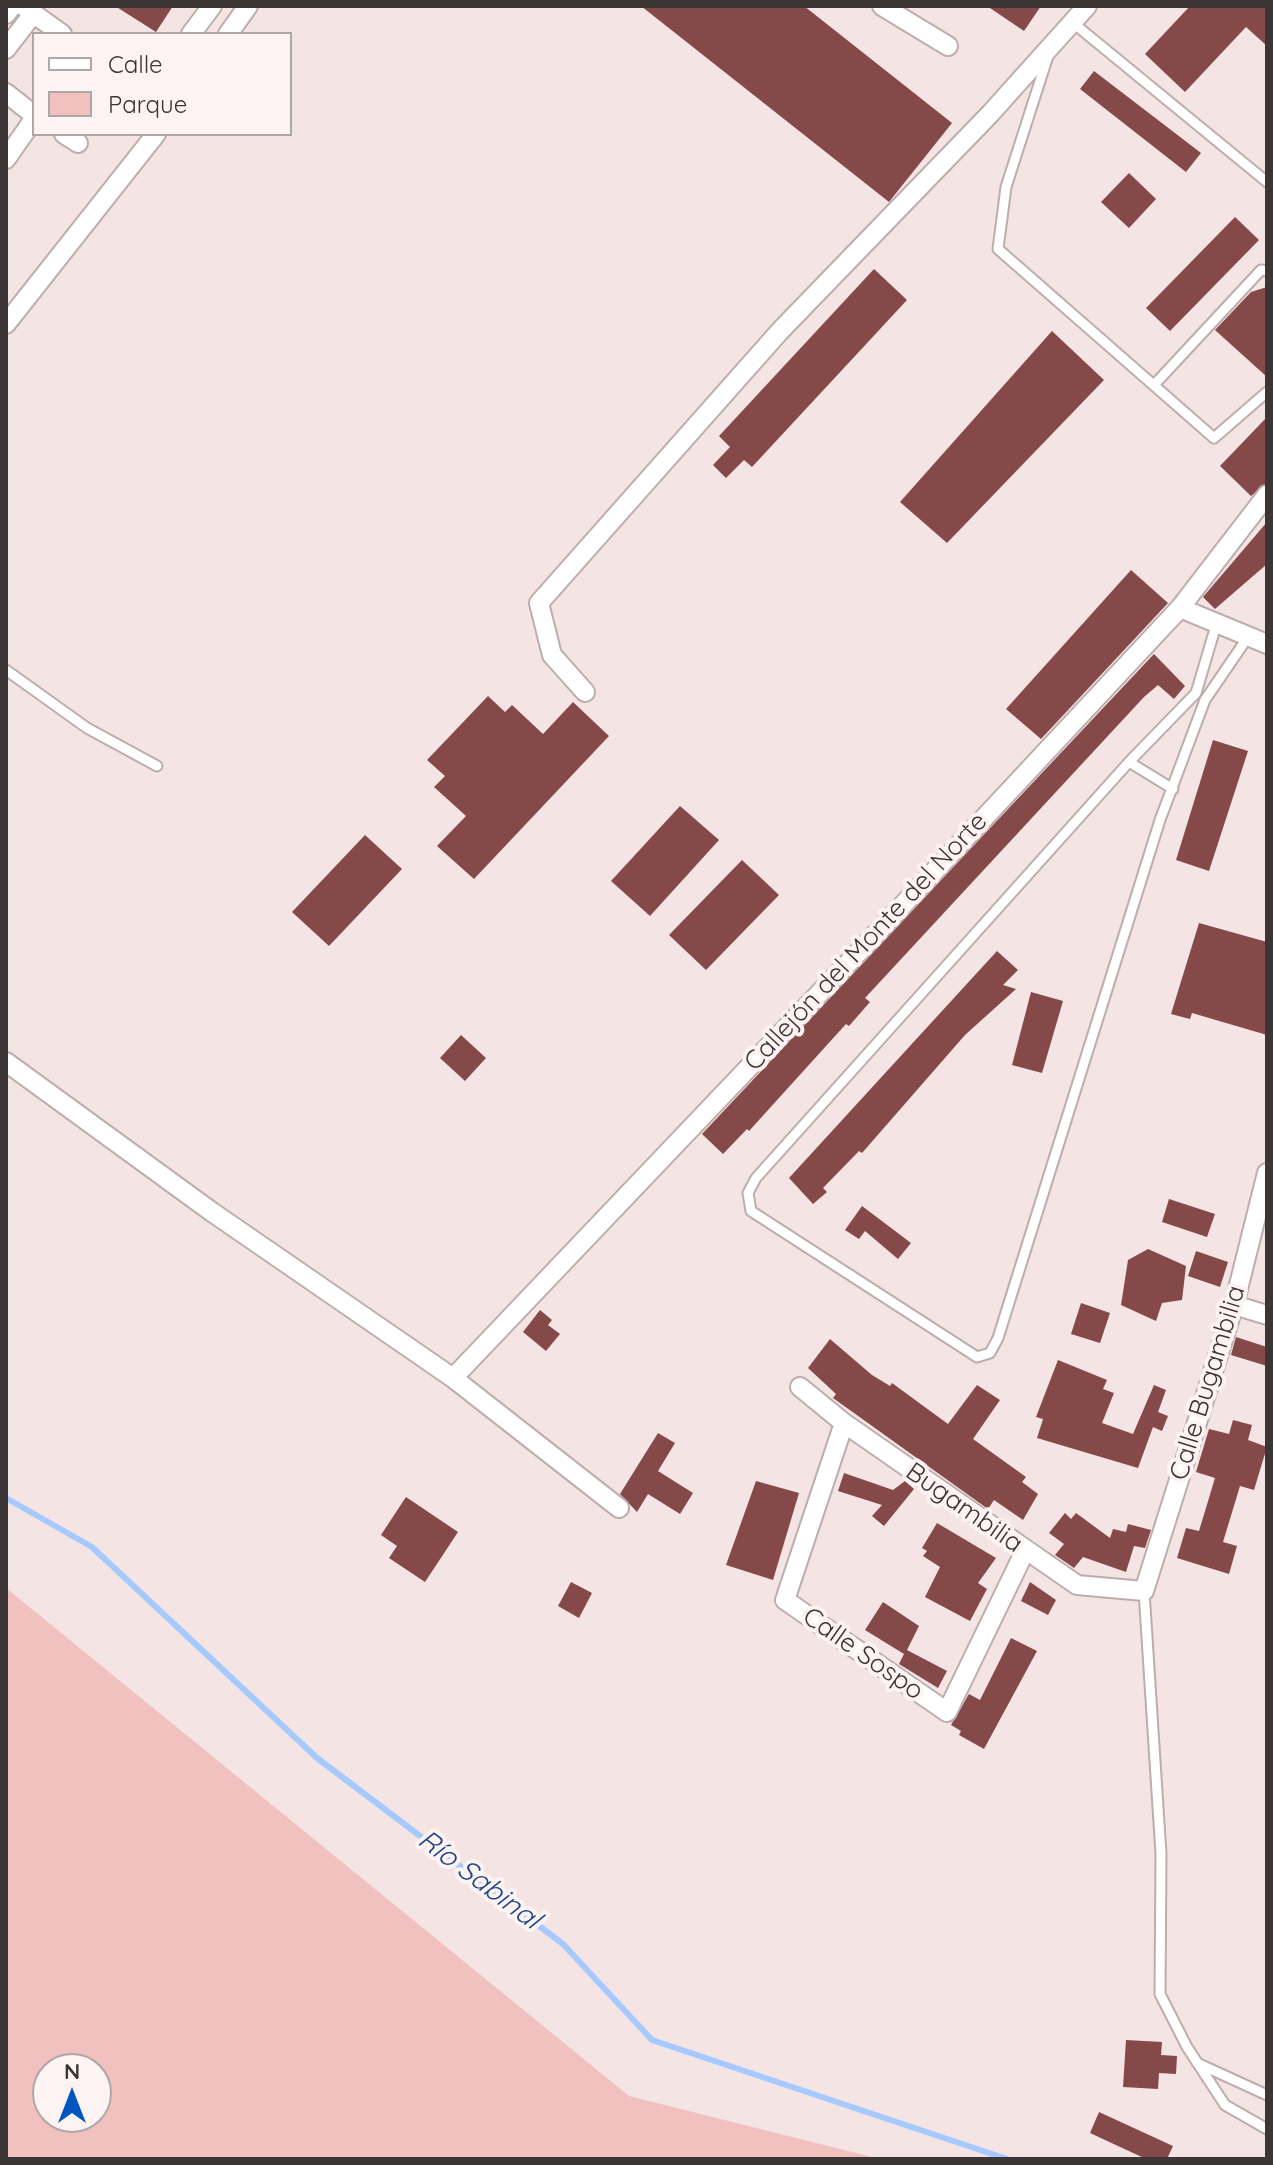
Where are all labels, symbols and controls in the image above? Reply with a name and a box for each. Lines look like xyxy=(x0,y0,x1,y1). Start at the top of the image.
legend xyxy=(32,32,292,136)
text: Calle xyxy=(108,49,163,79)
text: Parque xyxy=(108,89,187,119)
street label: Callejón del Monte del Norte xyxy=(738,806,994,1078)
street label: Calle Bugambilia xyxy=(1164,1282,1252,1484)
street label: Bugambilia xyxy=(899,1456,1029,1560)
street label: Calle Sospo xyxy=(797,1601,929,1707)
water label: Río Sabinal xyxy=(411,1823,547,1937)
north arrow xyxy=(32,2053,112,2133)
text: N xyxy=(64,2057,80,2085)

